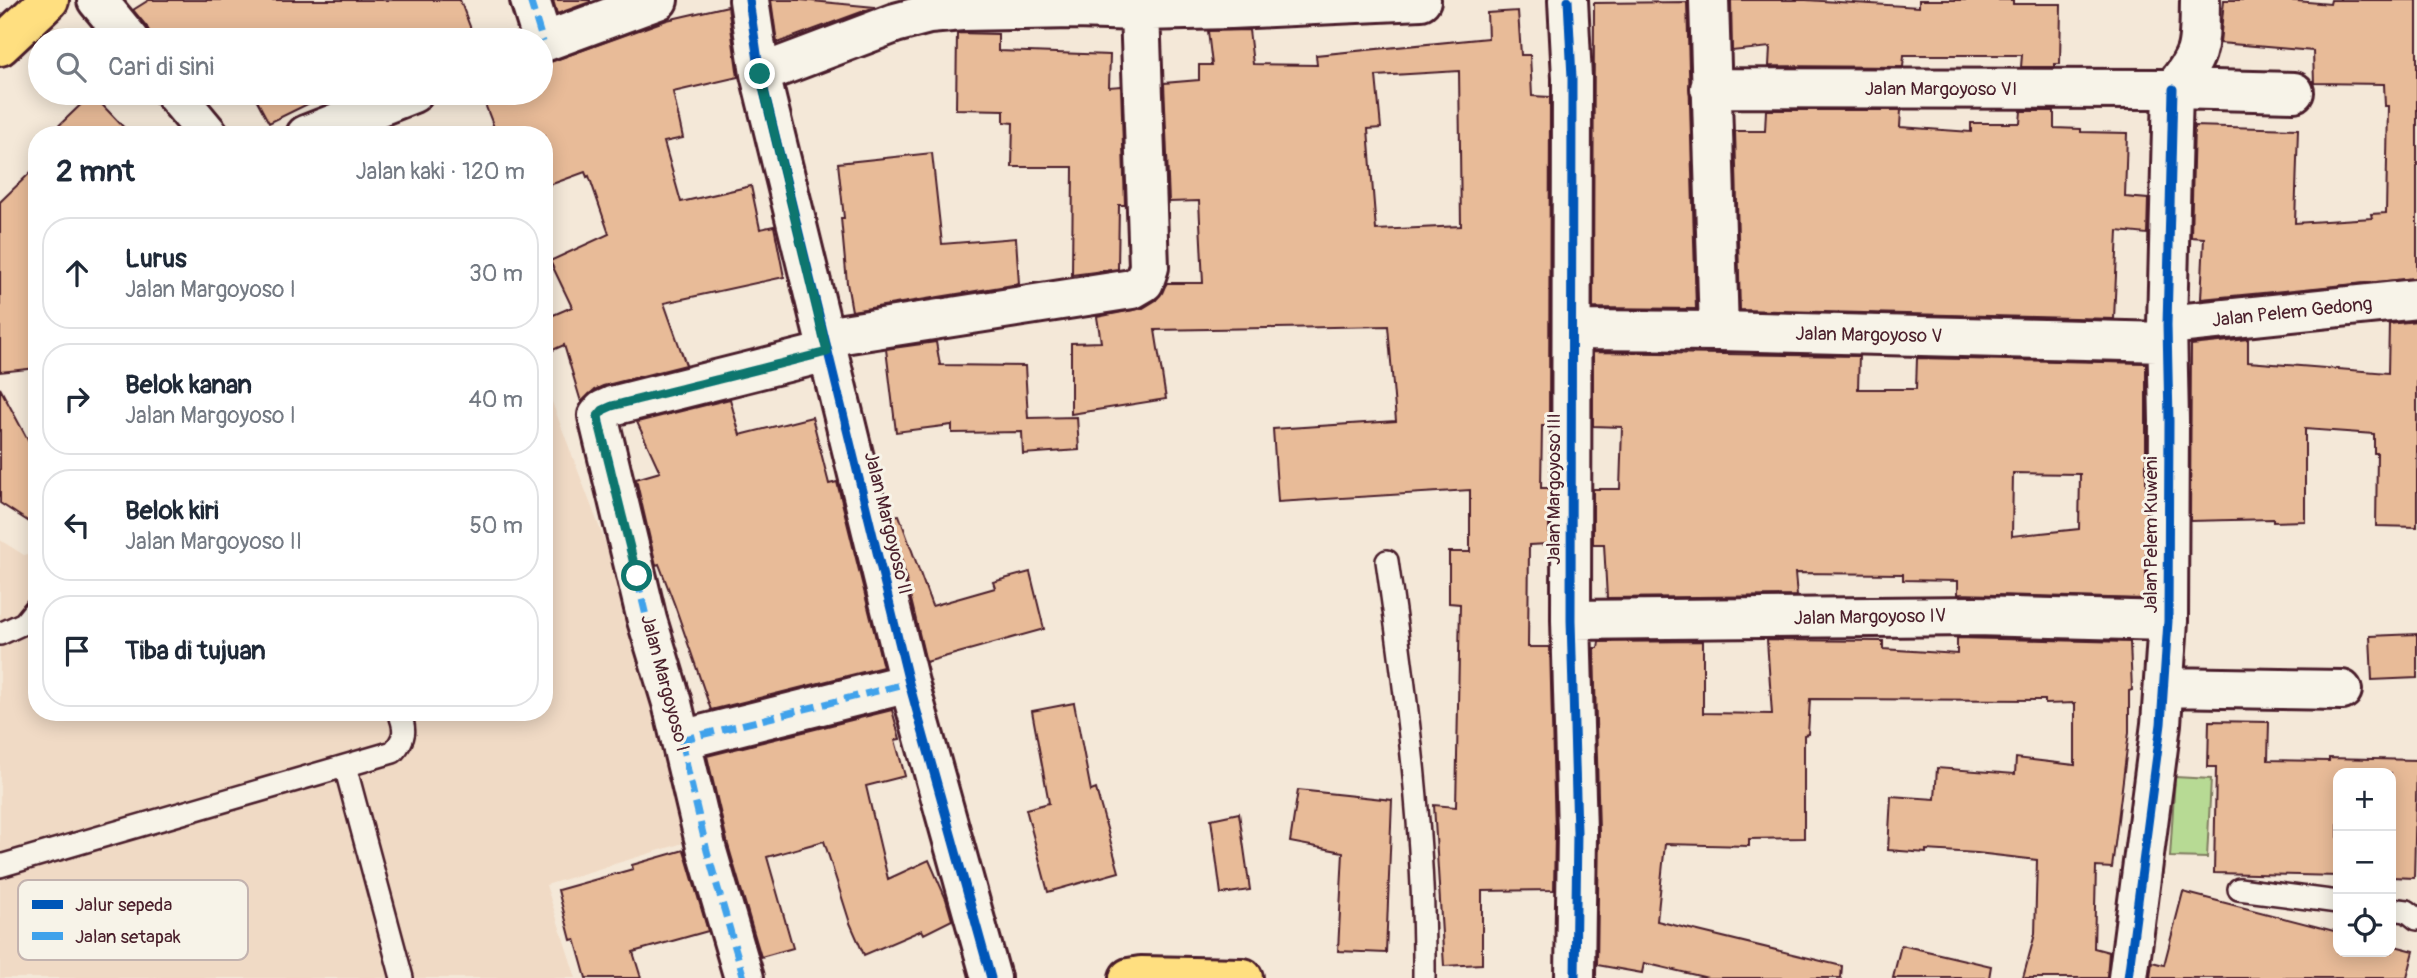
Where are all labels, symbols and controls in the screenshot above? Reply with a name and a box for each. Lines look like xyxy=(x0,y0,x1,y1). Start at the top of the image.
search box xyxy=(28,28,553,105)
icon: search xyxy=(52,48,90,86)
text: Cari di sini xyxy=(108,51,214,83)
route end xyxy=(744,58,775,89)
street label: Jalan Margoyoso VI xyxy=(1865,77,2017,101)
text: 2 mnt xyxy=(56,153,135,190)
text: Jalan kaki · 120 m xyxy=(355,157,525,186)
text: Lurus xyxy=(125,243,187,275)
icon: ahead xyxy=(58,254,96,292)
text: 30 m xyxy=(469,259,523,288)
text: Jalan Margoyoso I xyxy=(125,275,296,304)
street label: Jalan Pelem Gedong xyxy=(2211,292,2373,332)
street label: Jalan Margoyoso V xyxy=(1795,322,1943,348)
text: Belok kanan xyxy=(125,369,252,401)
icon: right xyxy=(58,380,96,418)
text: 40 m xyxy=(469,385,523,414)
text: Jalan Margoyoso I xyxy=(125,401,296,430)
street label: Jalan Margoyoso III xyxy=(1542,413,1566,565)
street label: Jalan Margoyoso II xyxy=(859,449,917,597)
street label: Jalan Pelem Kuweni xyxy=(2139,456,2163,614)
text: Belok kiri xyxy=(125,495,219,527)
icon: left xyxy=(58,506,96,544)
text: 50 m xyxy=(469,511,523,540)
text: Jalan Margoyoso II xyxy=(125,527,302,556)
route start xyxy=(621,560,652,591)
street label: Jalan Margoyoso IV xyxy=(1794,604,1946,630)
street label: Jalan Margoyoso I xyxy=(635,612,695,754)
icon: arrive xyxy=(58,632,96,670)
text: Tiba di tujuan xyxy=(125,635,266,667)
map controls xyxy=(2333,768,2396,957)
button: + xyxy=(2333,768,2396,831)
button: − xyxy=(2333,831,2396,894)
legend xyxy=(18,880,248,960)
text: Jalur sepeda xyxy=(75,893,172,917)
button: locate xyxy=(2333,894,2396,957)
text: Jalan setapak xyxy=(75,925,181,949)

